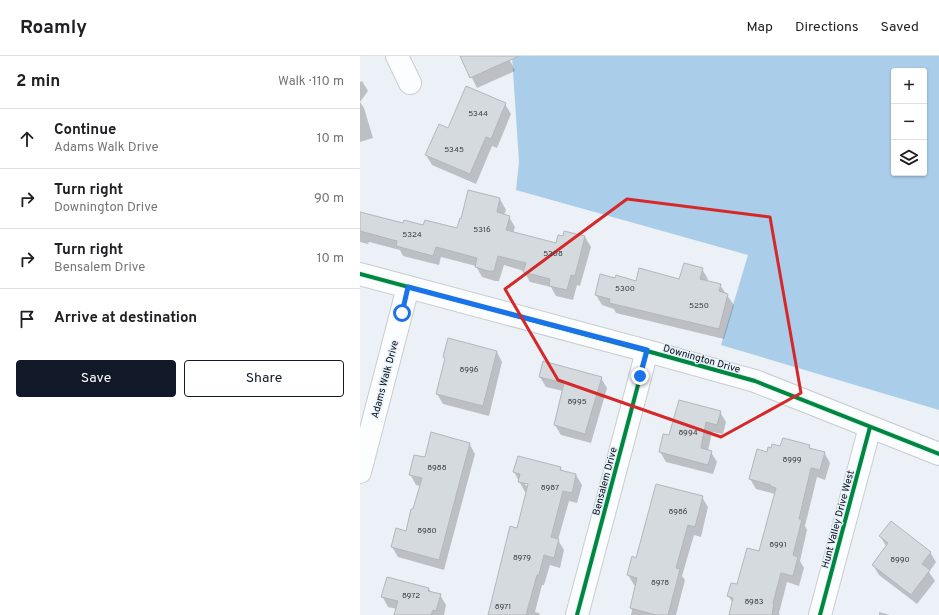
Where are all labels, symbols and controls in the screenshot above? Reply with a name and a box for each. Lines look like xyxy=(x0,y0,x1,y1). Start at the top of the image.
text: Roamly xyxy=(20,16,87,40)
text: Map xyxy=(747,19,773,36)
text: Directions xyxy=(795,19,859,36)
text: Saved xyxy=(881,19,919,36)
map controls xyxy=(891,68,927,176)
button: + xyxy=(891,68,927,104)
text: 2 min xyxy=(16,71,60,93)
text: Walk · 110 m xyxy=(278,74,344,90)
button: − xyxy=(891,104,927,140)
house number: 5344 xyxy=(468,109,488,119)
text: Continue xyxy=(54,121,116,140)
icon: ahead xyxy=(16,128,38,150)
text: 10 m xyxy=(317,131,344,147)
text: Adams Walk Drive xyxy=(54,140,159,156)
button: layers xyxy=(891,140,927,176)
house number: 5345 xyxy=(444,145,464,155)
text: Turn right xyxy=(54,181,123,200)
icon: right xyxy=(16,188,38,210)
text: 90 m xyxy=(314,191,344,207)
text: Downington Drive xyxy=(54,200,158,216)
house number: 5316 xyxy=(473,225,491,235)
house number: 5324 xyxy=(402,230,422,240)
text: Turn right xyxy=(54,241,123,260)
icon: right xyxy=(16,248,38,270)
house number: 5308 xyxy=(543,249,563,259)
text: 10 m xyxy=(317,251,344,267)
text: Bensalem Drive xyxy=(54,260,145,276)
house number: 5300 xyxy=(615,284,635,294)
house number: 5250 xyxy=(689,301,709,311)
route start xyxy=(393,304,411,322)
icon: arrive xyxy=(16,308,38,330)
text: Arrive at destination xyxy=(54,309,197,328)
street label: Adams Walk Drive xyxy=(369,339,402,420)
street label: Downington Drive xyxy=(661,342,742,377)
button: Save xyxy=(16,360,176,397)
button: Share xyxy=(184,360,344,397)
house number: 8996 xyxy=(459,365,479,375)
route end xyxy=(631,367,649,385)
house number: 8995 xyxy=(567,397,587,407)
house number: 8994 xyxy=(678,428,698,438)
street label: Bensalem Drive xyxy=(590,446,621,517)
house number: 8999 xyxy=(782,455,802,465)
house number: 8988 xyxy=(427,463,447,473)
street label: Hunt Valley Drive West xyxy=(819,469,858,570)
house number: 8987 xyxy=(541,483,559,493)
house number: 8986 xyxy=(668,507,688,517)
house number: 8980 xyxy=(417,526,437,536)
house number: 8991 xyxy=(769,540,787,550)
house number: 8979 xyxy=(513,553,531,563)
house number: 8990 xyxy=(890,555,910,565)
house number: 8978 xyxy=(651,578,669,588)
house number: 8972 xyxy=(402,591,420,601)
house number: 8983 xyxy=(744,597,764,607)
house number: 8971 xyxy=(495,602,511,612)

